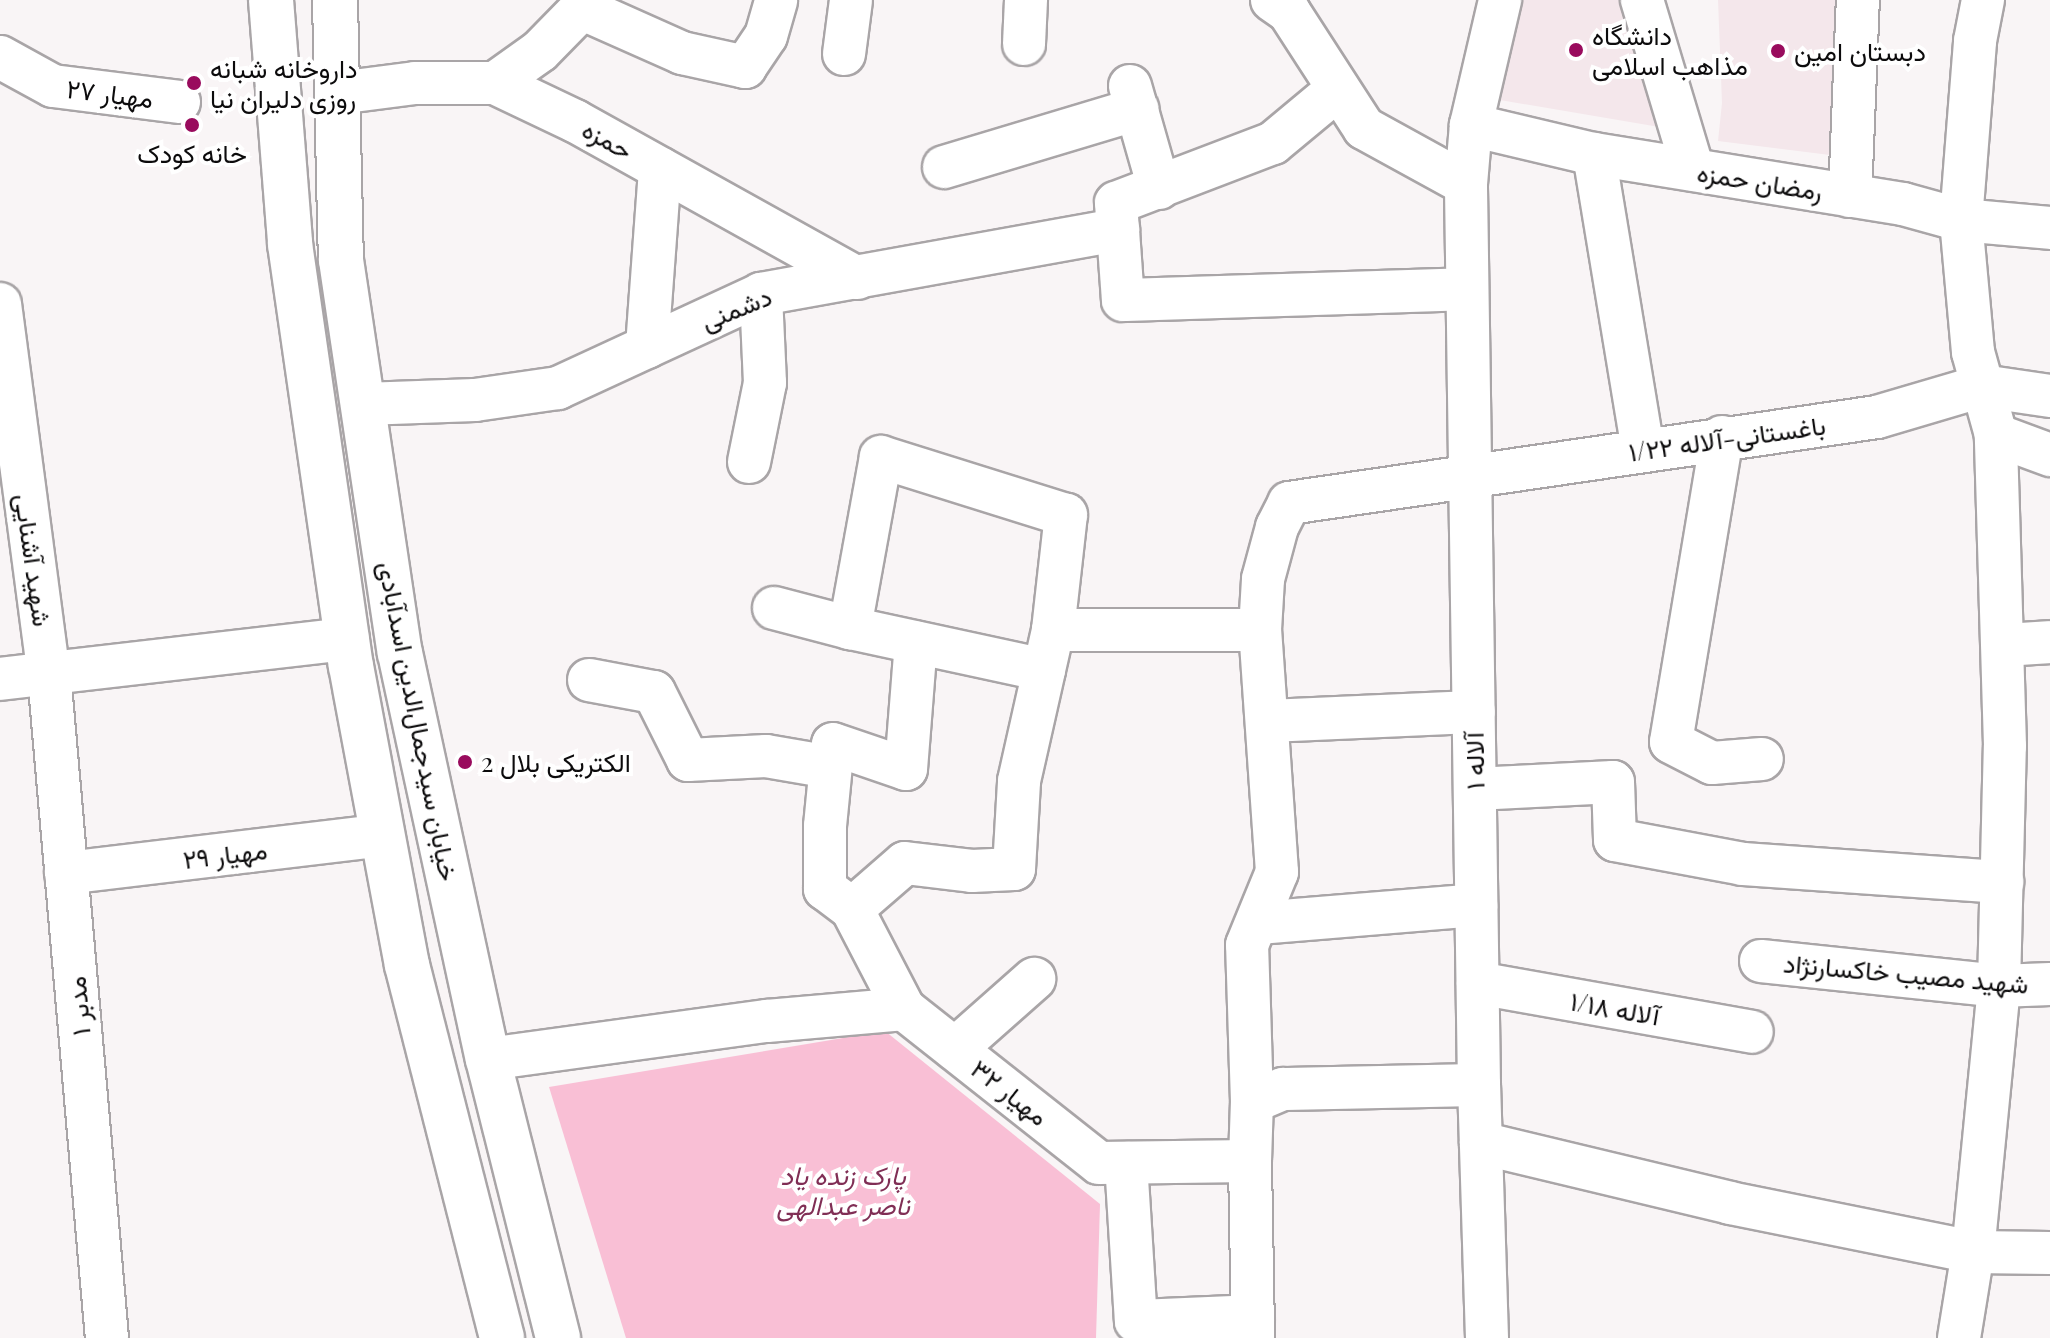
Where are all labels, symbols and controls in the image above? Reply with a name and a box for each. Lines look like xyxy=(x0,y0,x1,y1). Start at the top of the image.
place label: دانشگاه مذاهب اسلامی xyxy=(1592,19,1748,80)
place label: دبستان امین xyxy=(1794,35,1926,67)
marker: دانشگاه مذاهب اسلامی xyxy=(1567,41,1585,59)
marker: دبستان امین xyxy=(1769,42,1787,60)
place label: داروخانه شبانه روزی دلیران نیا xyxy=(210,52,357,114)
street label: مهیار ۲۷ xyxy=(65,72,155,114)
marker: داروخانه شبانه روزی دلیران نیا xyxy=(185,74,203,92)
street label: حمزه xyxy=(578,113,638,165)
marker: خانه کودک xyxy=(183,116,201,134)
place label: خانه کودک xyxy=(137,137,247,169)
street label: رمضان حمزه xyxy=(1695,156,1825,206)
street label: دشمنی xyxy=(696,280,776,336)
street label: باغستانی-آلاله ۱/۲۲ xyxy=(1627,409,1827,467)
street label: شهید آشنایی xyxy=(9,492,59,628)
street label: خیابان سیدجمال‌الدین اسدآبادی xyxy=(373,559,465,883)
street label: آلاله ۱ xyxy=(1458,732,1490,790)
place label: الکتریکی بلال 2 xyxy=(481,746,631,778)
marker: الکتریکی بلال 2 xyxy=(456,753,474,771)
street label: مهیار ۲۹ xyxy=(181,833,269,875)
street label: شهید مصیب خاکسارنژاد xyxy=(1782,947,2030,999)
street label: مدبر ۱ xyxy=(60,975,96,1037)
street label: آلاله ۱/۱۸ xyxy=(1568,985,1662,1031)
street label: مهیار ۳۲ xyxy=(965,1052,1055,1132)
park label: پارک زنده یاد ناصر عبدالهی xyxy=(776,1159,910,1220)

